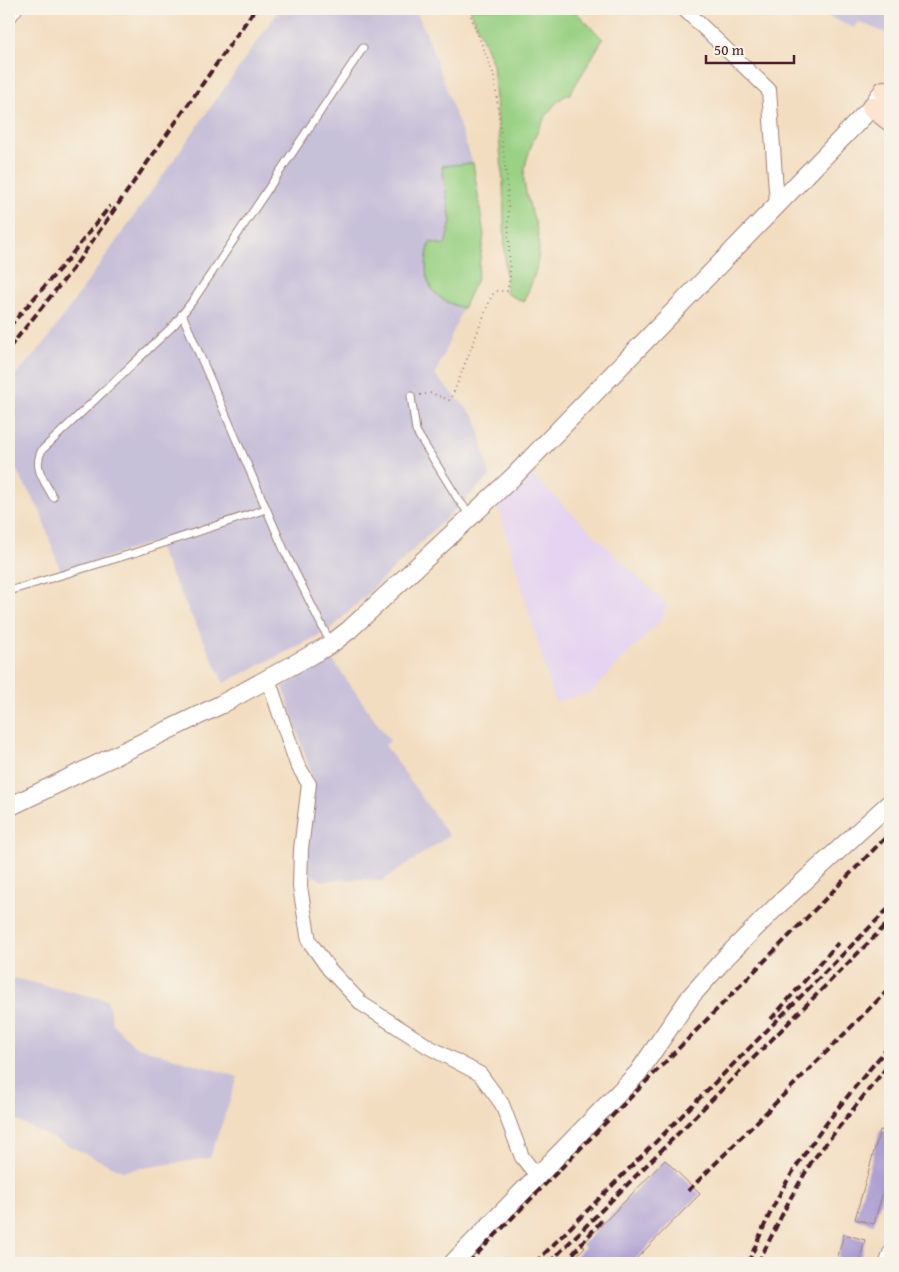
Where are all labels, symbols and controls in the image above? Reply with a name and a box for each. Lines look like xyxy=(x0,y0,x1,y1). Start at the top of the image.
scale bar xyxy=(706,32,794,64)
text: 50 m xyxy=(714,39,745,60)

